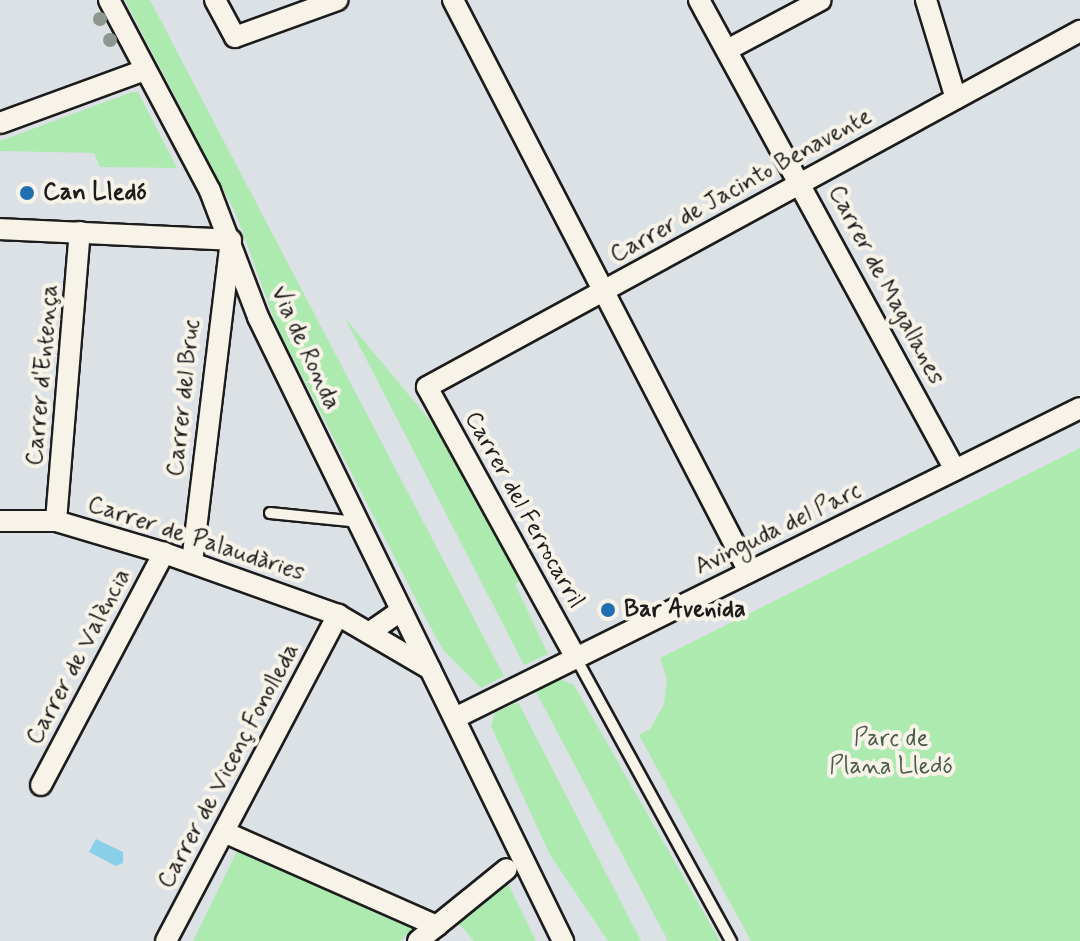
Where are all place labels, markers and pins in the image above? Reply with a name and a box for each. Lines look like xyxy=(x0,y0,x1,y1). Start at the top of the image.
place label: Can Lledó xyxy=(43,179,148,207)
marker: Can Lledó xyxy=(18,184,36,202)
place label: Bar Avenida xyxy=(624,596,748,624)
marker: Bar Avenida xyxy=(599,601,617,619)

